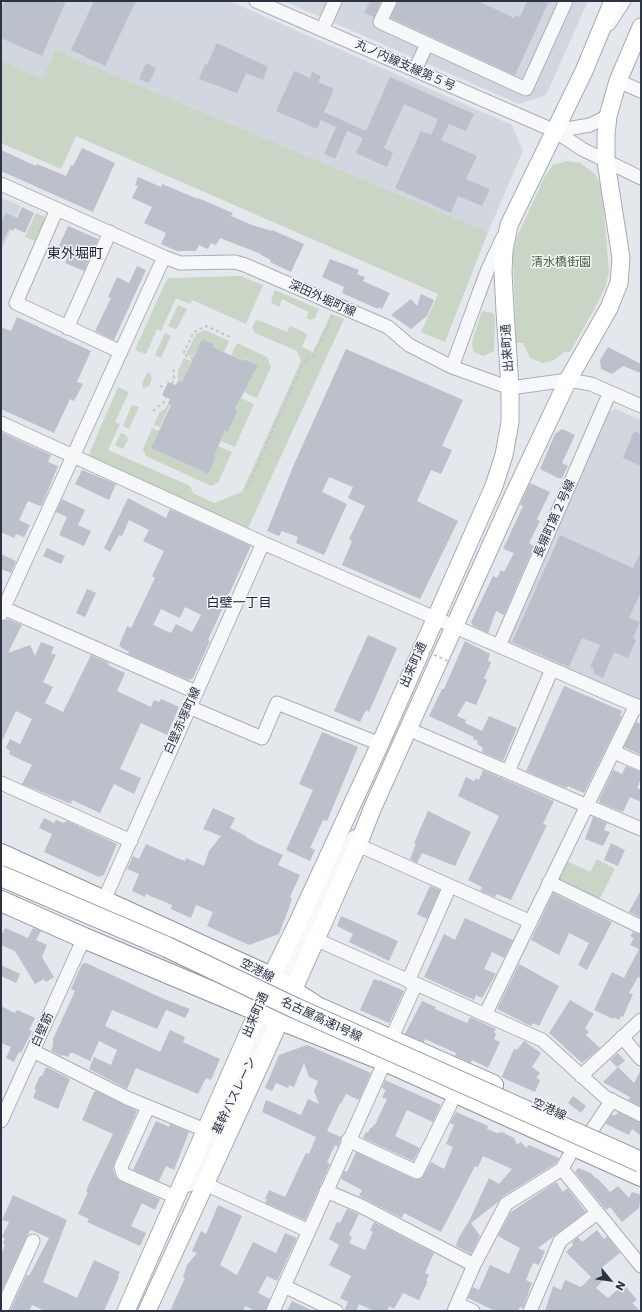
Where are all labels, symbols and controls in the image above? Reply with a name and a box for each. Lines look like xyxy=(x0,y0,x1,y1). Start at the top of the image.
street label: 丸ノ内線支線第５号 xyxy=(353,37,457,95)
district label: 東外堀町 xyxy=(47,246,103,262)
park label: 清水橋街園 xyxy=(531,256,591,270)
street label: 深田外堀町線 xyxy=(286,278,358,320)
street label: 出来町通 xyxy=(499,324,517,372)
street label: 長塀町第２号線 xyxy=(531,478,579,560)
district label: 白壁一丁目 xyxy=(207,596,271,612)
street label: 出来町通 xyxy=(398,640,430,690)
street label: 白壁赤塚町線 xyxy=(162,685,204,757)
street label: 空港線 xyxy=(238,956,276,986)
street label: 出来町通 xyxy=(240,990,272,1040)
street label: 名古屋高速1号線 xyxy=(278,995,364,1045)
street label: 白壁筋 xyxy=(29,1011,57,1049)
street label: 基幹バスレーン xyxy=(210,1055,260,1137)
street label: 空港線 xyxy=(530,1096,568,1124)
north arrow xyxy=(590,1260,630,1300)
text: N xyxy=(611,1278,629,1293)

